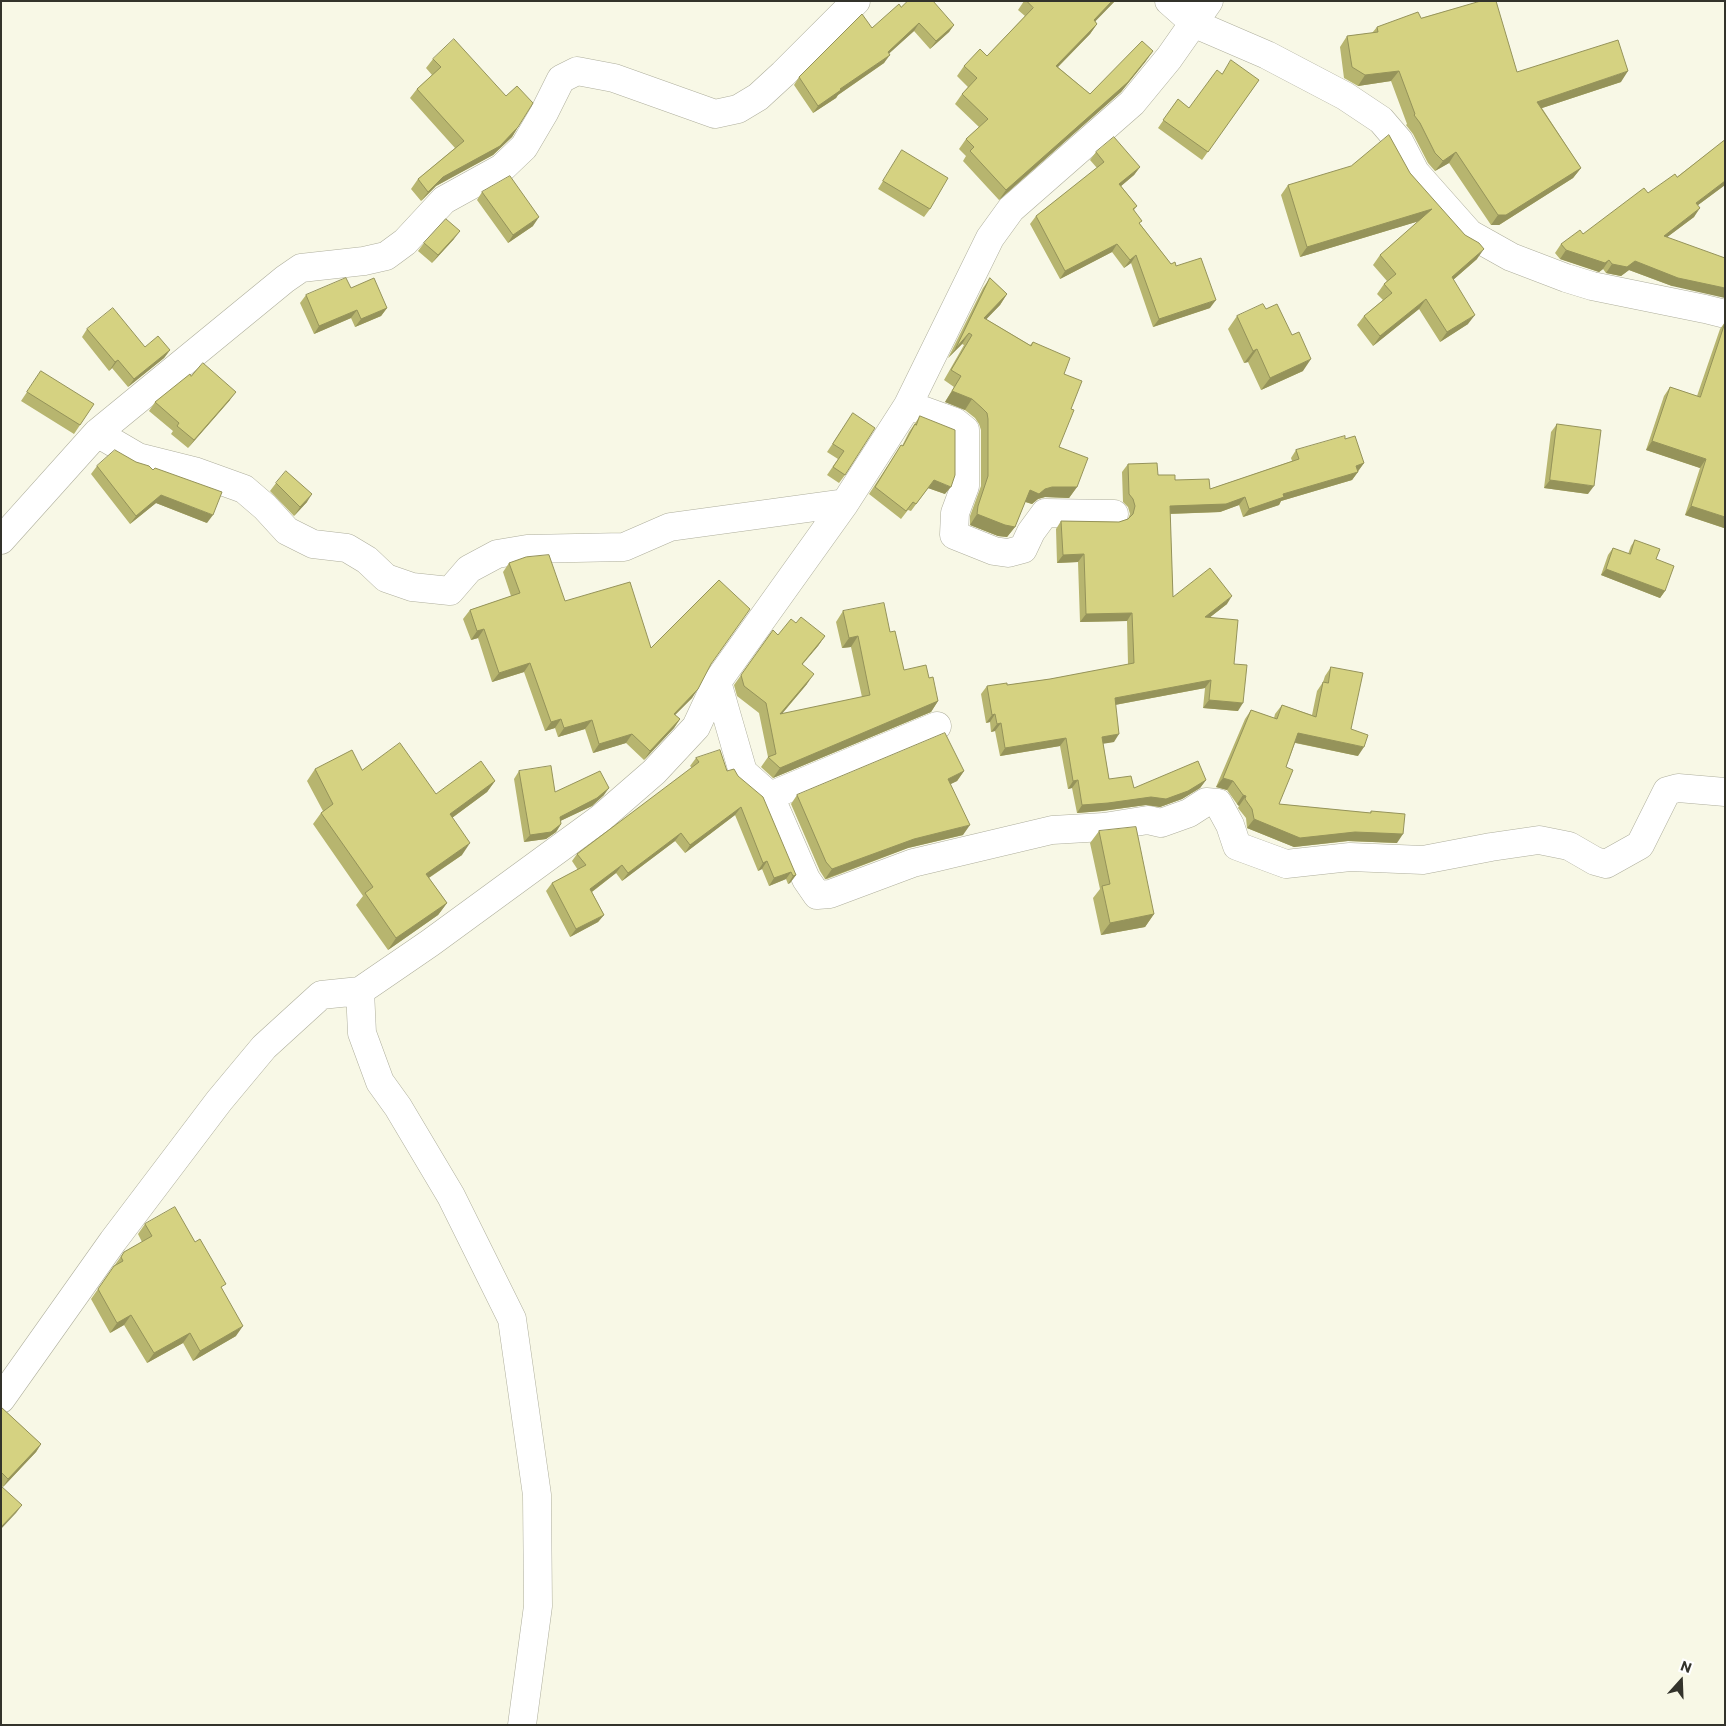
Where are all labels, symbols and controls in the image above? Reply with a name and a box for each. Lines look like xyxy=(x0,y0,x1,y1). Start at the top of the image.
north arrow xyxy=(1656,1656,1706,1706)
text: N xyxy=(1678,1657,1694,1676)

